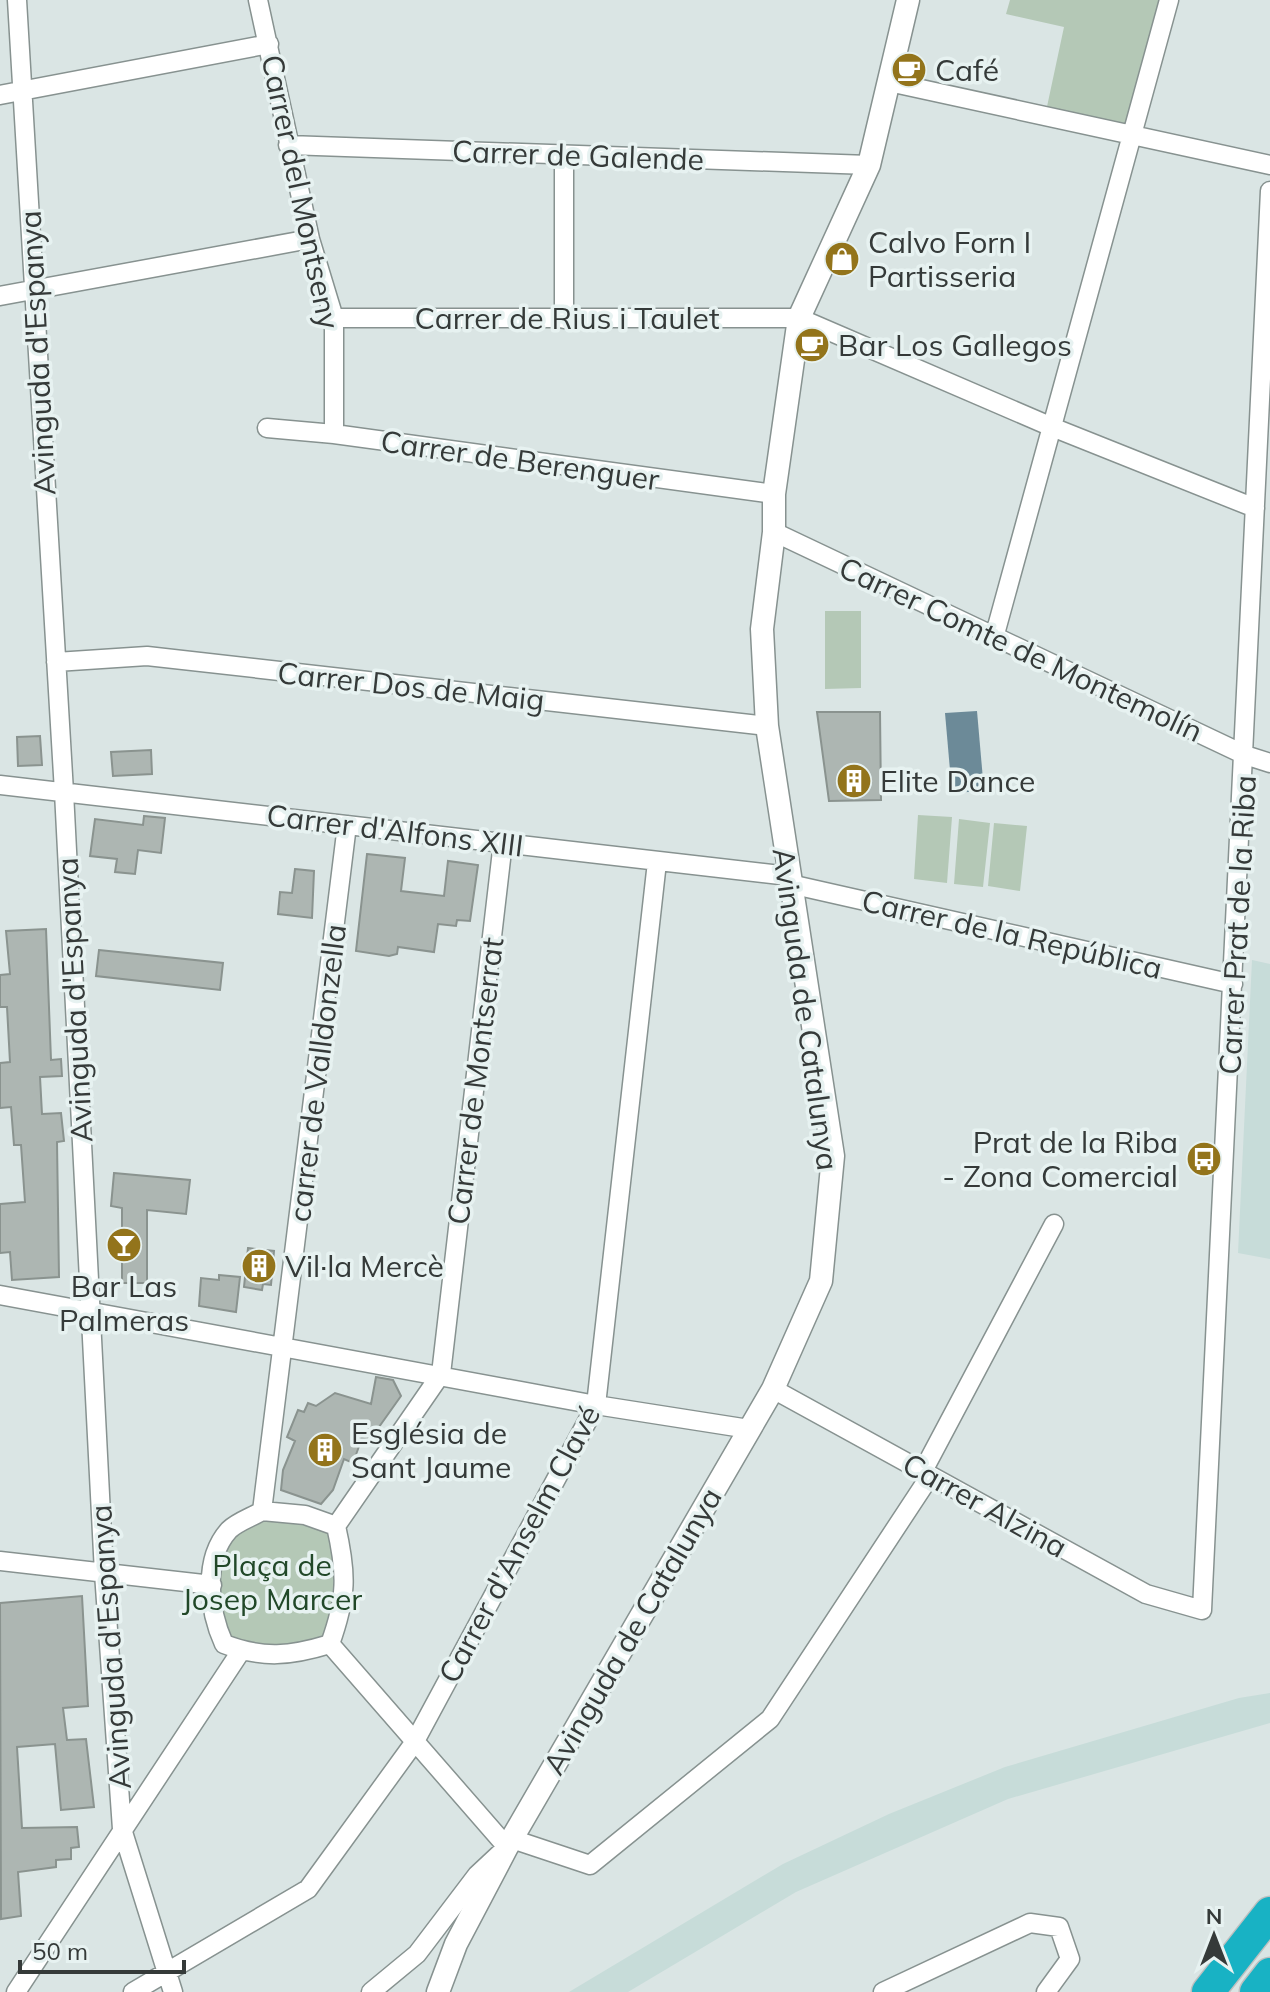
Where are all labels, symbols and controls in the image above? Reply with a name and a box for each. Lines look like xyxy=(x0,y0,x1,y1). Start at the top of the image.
street label: Carrer del Montseny xyxy=(253,51,349,333)
cafe icon: Café xyxy=(890,51,928,89)
place label: Café xyxy=(935,51,999,89)
street label: Carrer de Galende xyxy=(451,132,705,178)
street label: Avinguda d'Espanya xyxy=(11,210,63,496)
place label: Calvo Forn I Partisseria xyxy=(868,223,1031,295)
shop icon: Calvo Forn I Partisseria xyxy=(823,240,861,278)
street label: Carrer de Rius i Taulet xyxy=(415,299,719,337)
cafe icon: Bar Los Gallegos xyxy=(793,326,831,364)
place label: Bar Los Gallegos xyxy=(838,326,1072,364)
street label: Carrer de Berenguer xyxy=(378,422,662,498)
street label: Carrer Comte de Montemolín xyxy=(833,548,1209,750)
street label: Carrer Dos de Maig xyxy=(276,653,546,719)
building icon: Elite Dance xyxy=(835,762,873,800)
place label: Elite Dance xyxy=(880,762,1035,800)
street label: Carrer Prat de la Riba xyxy=(1210,774,1264,1076)
street label: Carrer d'Alfons XIII xyxy=(264,795,526,865)
street label: Avinguda de Catalunya xyxy=(765,845,847,1173)
street label: Avinguda d'Espanya xyxy=(48,857,100,1143)
street label: Carrer de la República xyxy=(858,881,1166,987)
street label: carrer de Valldonzella xyxy=(280,922,354,1224)
street label: Carrer de Montserrat xyxy=(439,935,511,1227)
place label: Prat de la Riba - Zona Comercial xyxy=(942,1123,1178,1195)
bus stop icon: Prat de la Riba - Zona Comercial xyxy=(1185,1140,1223,1178)
bar icon: Bar Las Palmeras xyxy=(105,1226,143,1264)
building icon: Vil·la Mercè xyxy=(240,1247,278,1285)
place label: Vil·la Mercè xyxy=(285,1247,444,1285)
place label: Bar Las Palmeras xyxy=(59,1267,189,1339)
street label: Carrer d'Anselm Clavé xyxy=(430,1399,608,1689)
place label: Església de Sant Jaume xyxy=(351,1414,511,1486)
building icon: Església de Sant Jaume xyxy=(306,1431,344,1469)
street label: Carrer Alzina xyxy=(896,1444,1074,1566)
street label: Avinguda de Catalunya xyxy=(534,1481,730,1781)
street label: Avinguda d'Espanya xyxy=(81,1503,139,1791)
park label: Plaça de Josep Marcer xyxy=(182,1546,362,1618)
north arrow xyxy=(1174,1896,1254,1976)
text: N xyxy=(1206,1902,1222,1930)
scale bar xyxy=(20,1924,184,1974)
text: 50 m xyxy=(32,1936,88,1966)

